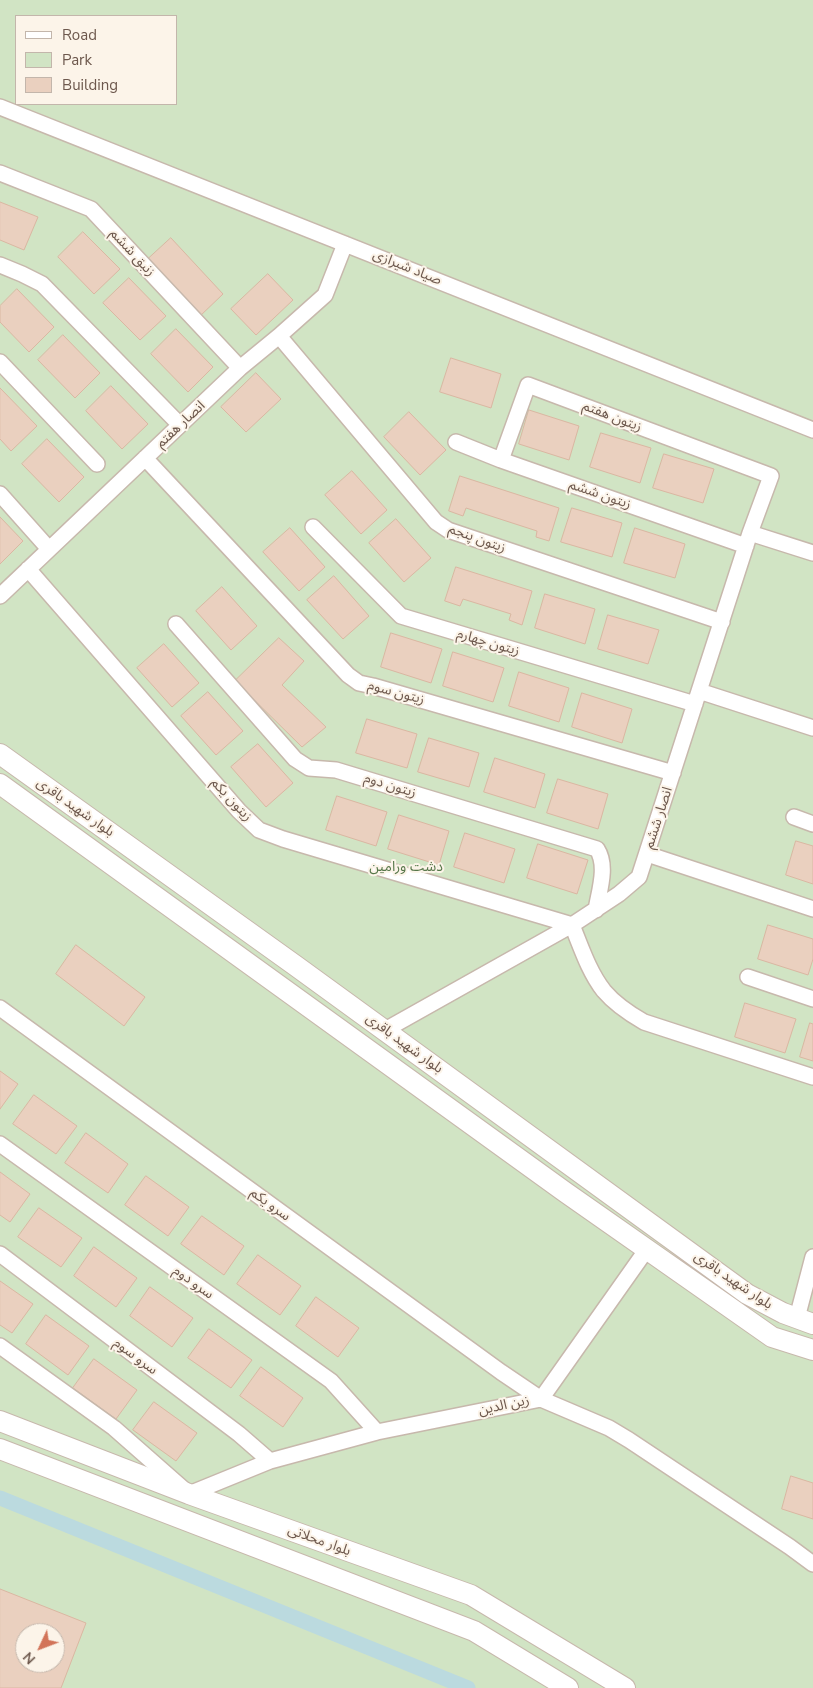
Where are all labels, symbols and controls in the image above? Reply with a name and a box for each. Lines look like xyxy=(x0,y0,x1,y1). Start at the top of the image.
legend xyxy=(15,15,178,105)
text: Road xyxy=(62,25,97,45)
text: Park xyxy=(62,50,92,70)
text: Building xyxy=(62,75,118,95)
street label: زنبق ششم xyxy=(106,226,158,280)
street label: صیاد شیرازی xyxy=(370,247,444,289)
street label: انصار هفتم xyxy=(153,398,209,452)
street label: زیتون هفتم xyxy=(580,398,644,436)
street label: زیتون ششم xyxy=(567,477,633,513)
street label: زیتون پنجم xyxy=(446,521,508,557)
street label: زیتون چهارم xyxy=(455,626,521,660)
street label: زیتون سوم xyxy=(366,677,426,709)
street label: زیتون دوم xyxy=(362,770,418,802)
street label: بلوار شهید باقری xyxy=(33,775,117,841)
street label: زیتون یکم xyxy=(207,775,255,825)
street label: انصار ششم xyxy=(641,785,677,851)
park label: دشت ورامین xyxy=(369,860,443,876)
street label: بلوار شهید باقری xyxy=(362,1010,446,1078)
street label: سرو یکم xyxy=(247,1185,293,1225)
street label: بلوار شهید باقری xyxy=(690,1249,776,1313)
street label: سرو دوم xyxy=(169,1263,217,1303)
street label: سرو سوم xyxy=(110,1335,160,1379)
street label: زین الدین xyxy=(477,1392,531,1420)
street label: بلوار محلاتی xyxy=(285,1522,353,1560)
north arrow xyxy=(15,1623,65,1673)
text: N xyxy=(19,1648,40,1668)

